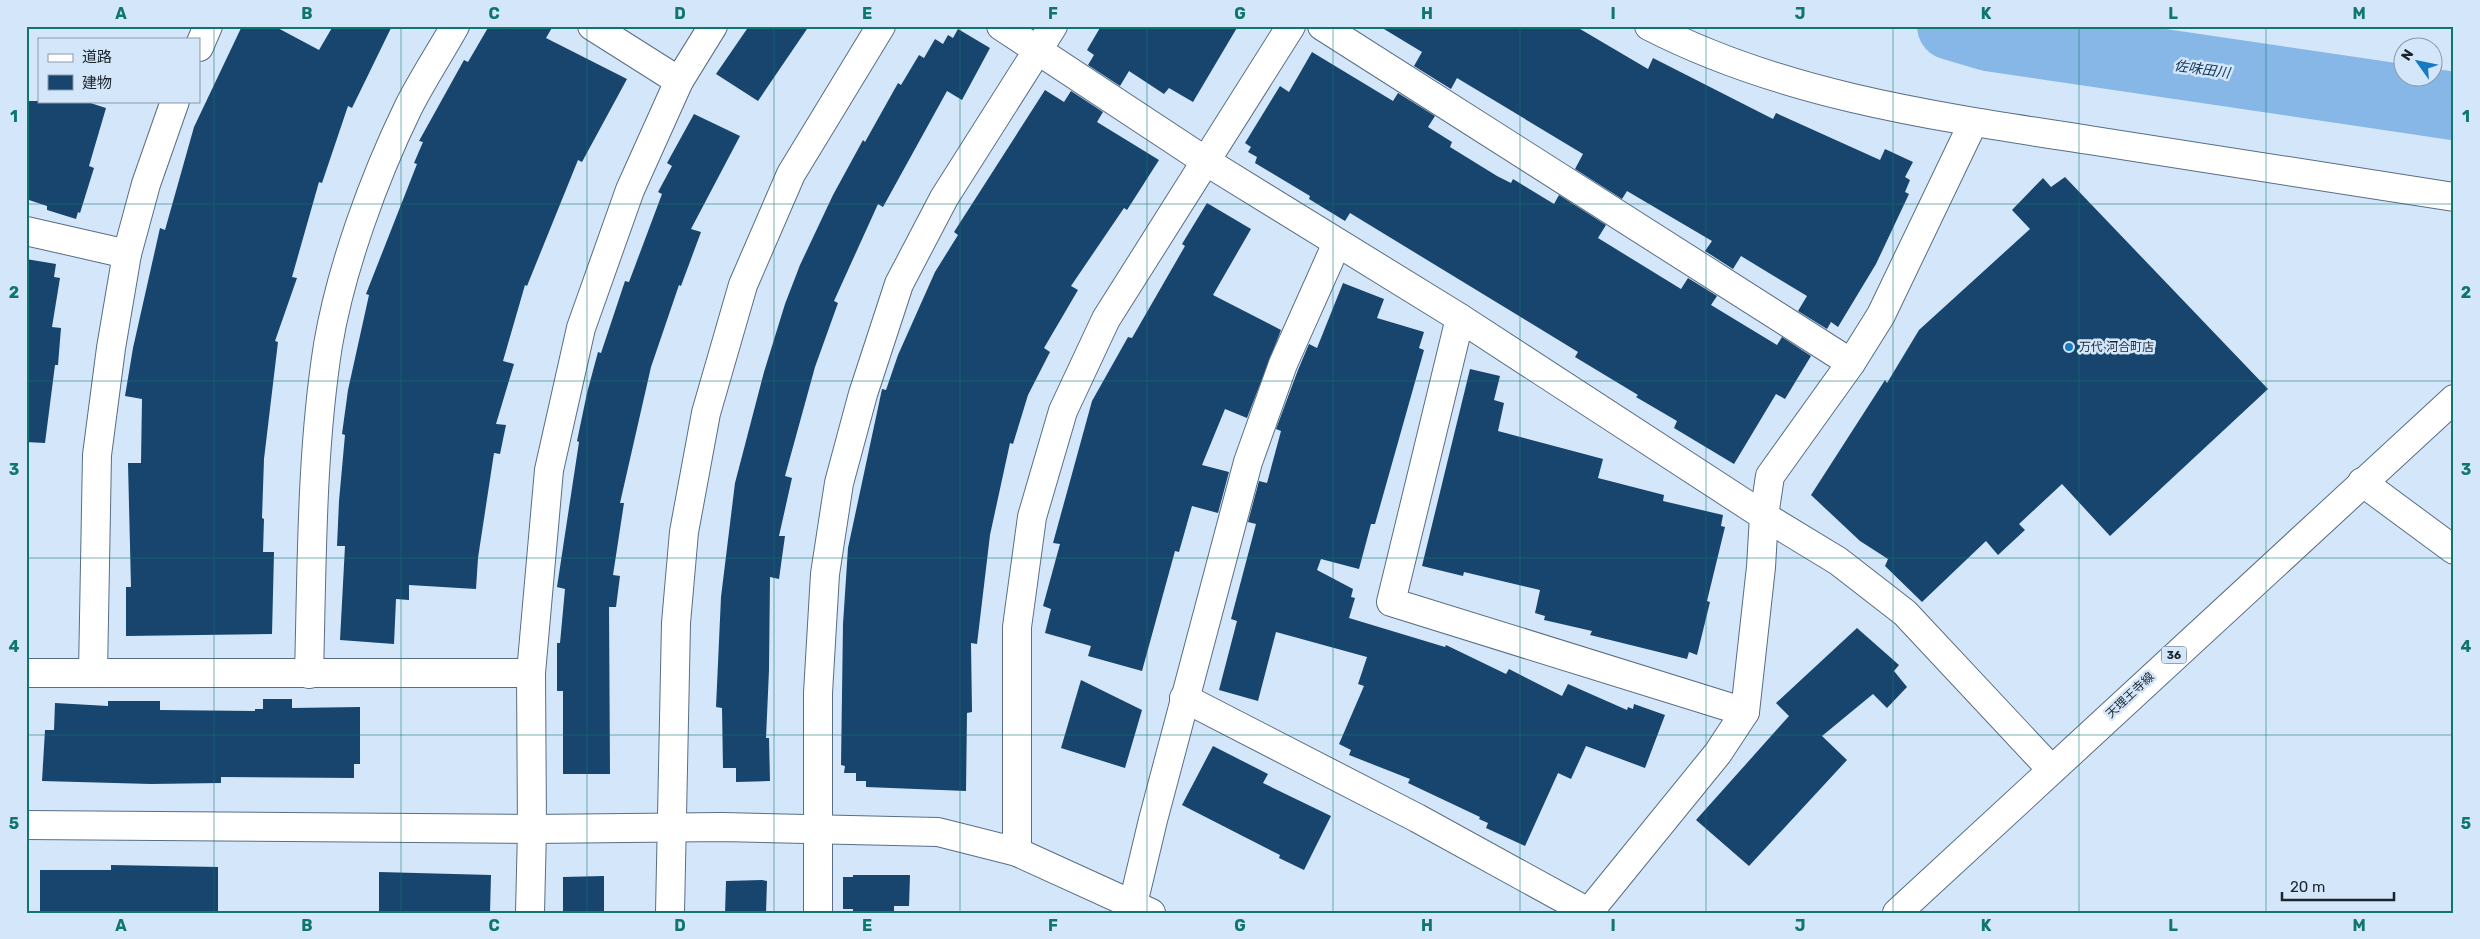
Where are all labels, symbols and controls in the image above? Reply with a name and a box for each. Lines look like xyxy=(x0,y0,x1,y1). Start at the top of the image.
text: A xyxy=(115,4,127,23)
text: B xyxy=(301,4,313,23)
text: C xyxy=(488,4,500,23)
text: D xyxy=(674,4,686,23)
text: E xyxy=(862,4,872,23)
text: F xyxy=(1048,4,1058,23)
text: G xyxy=(1234,4,1246,23)
text: H xyxy=(1421,4,1433,23)
text: I xyxy=(1610,4,1616,23)
text: J xyxy=(1795,4,1805,23)
text: K xyxy=(1981,4,1992,23)
text: L xyxy=(2168,4,2178,23)
text: M xyxy=(2352,4,2366,23)
legend xyxy=(38,38,200,102)
north arrow xyxy=(2392,38,2442,88)
text: N xyxy=(2398,46,2417,64)
text: 道路 xyxy=(82,48,112,66)
water label: 佐味田川 xyxy=(2173,57,2233,82)
text: 建物 xyxy=(82,74,112,92)
text: 1 xyxy=(10,107,18,126)
text: 1 xyxy=(2462,107,2470,126)
text: 2 xyxy=(9,283,19,302)
text: 2 xyxy=(2461,283,2471,302)
place label: 万代 河合町店 xyxy=(2079,340,2154,354)
marker: 万代 河合町店 xyxy=(2063,341,2075,353)
text: 3 xyxy=(9,460,19,479)
text: 3 xyxy=(2461,460,2471,479)
text: 4 xyxy=(9,637,20,656)
text: 4 xyxy=(2461,637,2472,656)
road number: 36 xyxy=(2162,646,2186,664)
street label: 天理王寺線 xyxy=(2103,669,2157,721)
text: 5 xyxy=(9,814,19,833)
text: 5 xyxy=(2461,814,2471,833)
scale bar xyxy=(2282,869,2395,901)
text: 20 m xyxy=(2290,878,2325,896)
text: A xyxy=(115,916,127,935)
text: B xyxy=(301,916,313,935)
text: C xyxy=(488,916,500,935)
text: D xyxy=(674,916,686,935)
text: E xyxy=(862,916,872,935)
text: F xyxy=(1048,916,1058,935)
text: G xyxy=(1234,916,1246,935)
text: H xyxy=(1421,916,1433,935)
text: I xyxy=(1610,916,1616,935)
text: J xyxy=(1795,916,1805,935)
text: K xyxy=(1981,916,1992,935)
text: L xyxy=(2168,916,2178,935)
text: M xyxy=(2352,916,2366,935)

